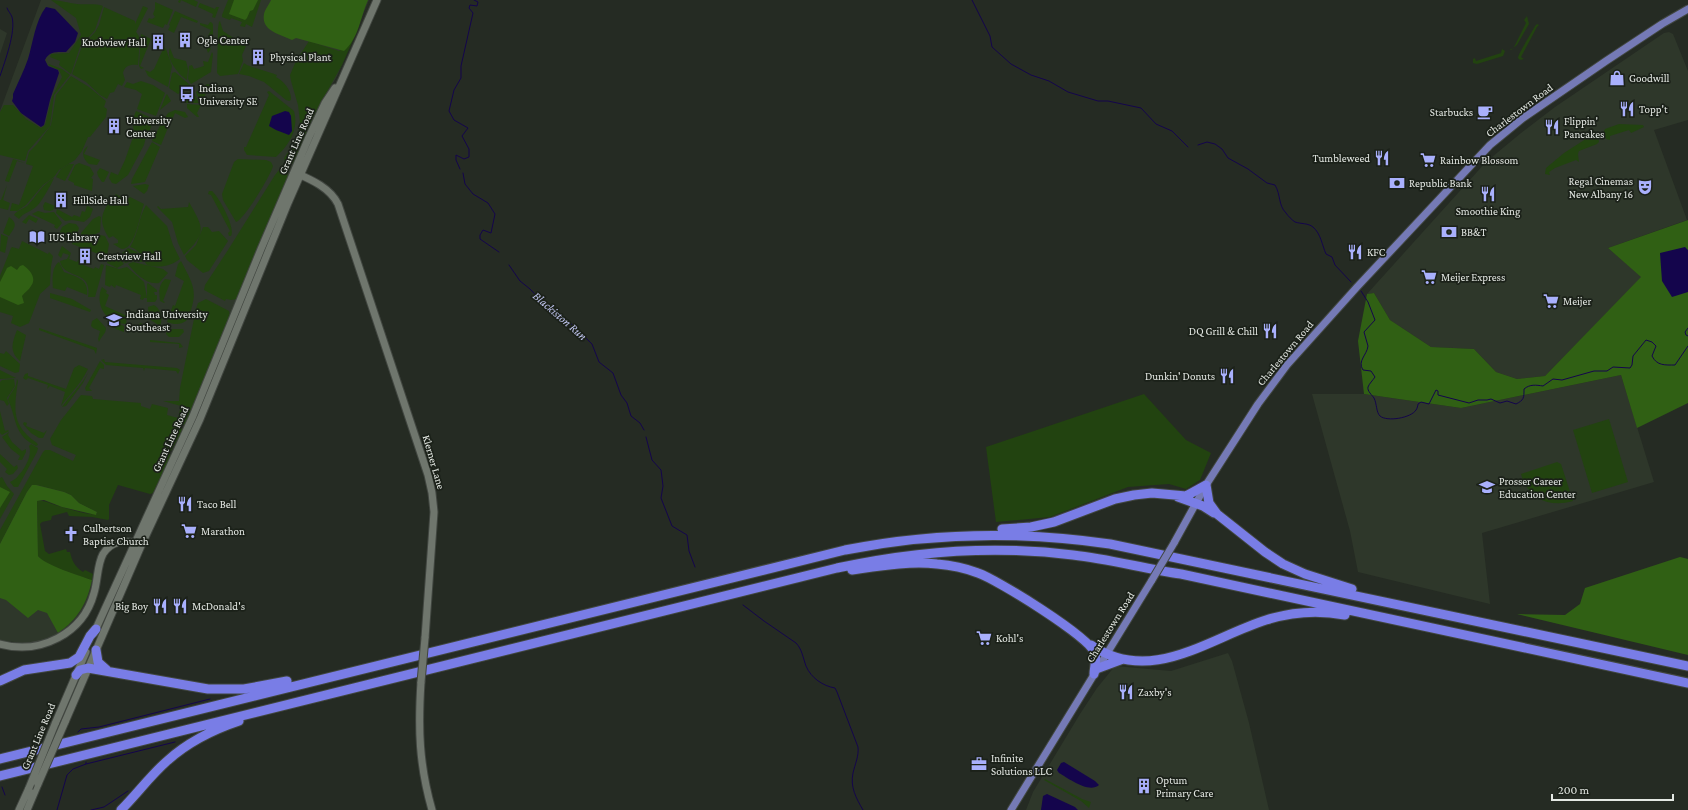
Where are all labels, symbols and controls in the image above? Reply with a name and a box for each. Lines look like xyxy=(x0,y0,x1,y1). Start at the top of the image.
building icon: Ogle Center xyxy=(176,31,194,49)
building icon: Knobview Hall xyxy=(149,33,167,51)
place label: Ogle Center xyxy=(197,34,249,47)
place label: Knobview Hall xyxy=(82,36,146,48)
building icon: Physical Plant xyxy=(249,48,267,66)
place label: Physical Plant xyxy=(270,51,332,64)
shop icon: Goodwill xyxy=(1608,69,1626,87)
place label: Goodwill xyxy=(1629,72,1670,84)
street label: Charlestown Road xyxy=(1483,81,1555,139)
place label: Indiana University SE xyxy=(199,82,258,108)
bus stop icon: Indiana University SE xyxy=(178,85,196,103)
restaurant icon: Topp't xyxy=(1618,100,1636,118)
cafe icon: Starbucks xyxy=(1476,103,1494,121)
place label: Topp't xyxy=(1639,103,1668,116)
street label: Grant Line Road xyxy=(276,106,316,176)
place label: Starbucks xyxy=(1430,106,1473,118)
place label: University Center xyxy=(126,114,172,139)
place label: Flippin' Pancakes xyxy=(1564,115,1604,140)
building icon: University Center xyxy=(105,117,123,135)
restaurant icon: Flippin' Pancakes xyxy=(1543,118,1561,136)
restaurant icon: Tumbleweed xyxy=(1373,149,1391,167)
supermarket icon: Rainbow Blossom xyxy=(1419,151,1437,169)
place label: Tumbleweed xyxy=(1313,152,1370,164)
place label: Rainbow Blossom xyxy=(1440,154,1519,166)
bank icon: Republic Bank xyxy=(1388,174,1406,192)
place label: Regal Cinemas New Albany 16 xyxy=(1569,175,1633,201)
place label: Republic Bank xyxy=(1409,177,1472,190)
theatre icon: Regal Cinemas New Albany 16 xyxy=(1636,178,1654,196)
restaurant icon: Smoothie King xyxy=(1479,185,1497,203)
building icon: HillSide Hall xyxy=(52,191,70,209)
place label: HillSide Hall xyxy=(73,194,128,206)
place label: Smoothie King xyxy=(1456,205,1521,218)
bank icon: BB&T xyxy=(1440,223,1458,241)
place label: BB&T xyxy=(1461,226,1487,238)
library icon: IUS Library xyxy=(28,228,46,246)
place label: IUS Library xyxy=(49,231,99,244)
restaurant icon: KFC xyxy=(1346,243,1364,261)
place label: KFC xyxy=(1367,246,1386,258)
building icon: Crestview Hall xyxy=(76,247,94,265)
place label: Crestview Hall xyxy=(97,250,161,262)
supermarket icon: Meijer Express xyxy=(1420,268,1438,286)
place label: Meijer Express xyxy=(1441,271,1505,284)
water label: Blackiston Run xyxy=(530,289,590,343)
supermarket icon: Meijer xyxy=(1542,292,1560,310)
place label: Meijer xyxy=(1563,295,1591,308)
place label: Indiana University Southeast xyxy=(126,308,208,333)
school or university icon: Indiana University Southeast xyxy=(105,311,123,329)
street label: Charlestown Road xyxy=(1254,318,1316,388)
restaurant icon: DQ Grill & Chill xyxy=(1261,322,1279,340)
place label: DQ Grill & Chill xyxy=(1189,325,1258,337)
restaurant icon: Dunkin' Donuts xyxy=(1218,367,1236,385)
place label: Dunkin' Donuts xyxy=(1145,370,1215,382)
street label: Grant Line Road xyxy=(150,404,190,474)
street label: Klerner Lane xyxy=(421,433,448,491)
place label: Prosser Career Education Center xyxy=(1499,475,1576,500)
school or university icon: Prosser Career Education Center xyxy=(1478,478,1496,496)
restaurant icon: Taco Bell xyxy=(176,495,194,513)
place label: Taco Bell xyxy=(197,498,236,510)
place label: Culbertson Baptist Church xyxy=(83,522,149,548)
supermarket icon: Marathon xyxy=(180,522,198,540)
church icon: Culbertson Baptist Church xyxy=(62,525,80,543)
place label: Marathon xyxy=(201,525,245,537)
street label: Charlestown Road xyxy=(1084,589,1137,664)
restaurant icon: Big Boy xyxy=(151,597,169,615)
restaurant icon: McDonald's xyxy=(171,597,189,615)
place label: Big Boy xyxy=(115,600,149,613)
place label: McDonald's xyxy=(192,600,245,612)
supermarket icon: Kohl's xyxy=(975,629,993,647)
place label: Kohl's xyxy=(996,632,1023,644)
restaurant icon: Zaxby's xyxy=(1117,683,1135,701)
place label: Zaxby's xyxy=(1138,686,1171,699)
street label: Grant Line Road xyxy=(19,701,57,771)
place label: Infinite Solutions LLC xyxy=(991,752,1053,777)
office icon: Infinite Solutions LLC xyxy=(970,755,988,773)
place label: Optum Primary Care xyxy=(1156,774,1214,800)
scale bar xyxy=(1552,776,1673,802)
building icon: Optum Primary Care xyxy=(1135,777,1153,795)
text: 200 m xyxy=(1558,783,1590,797)

